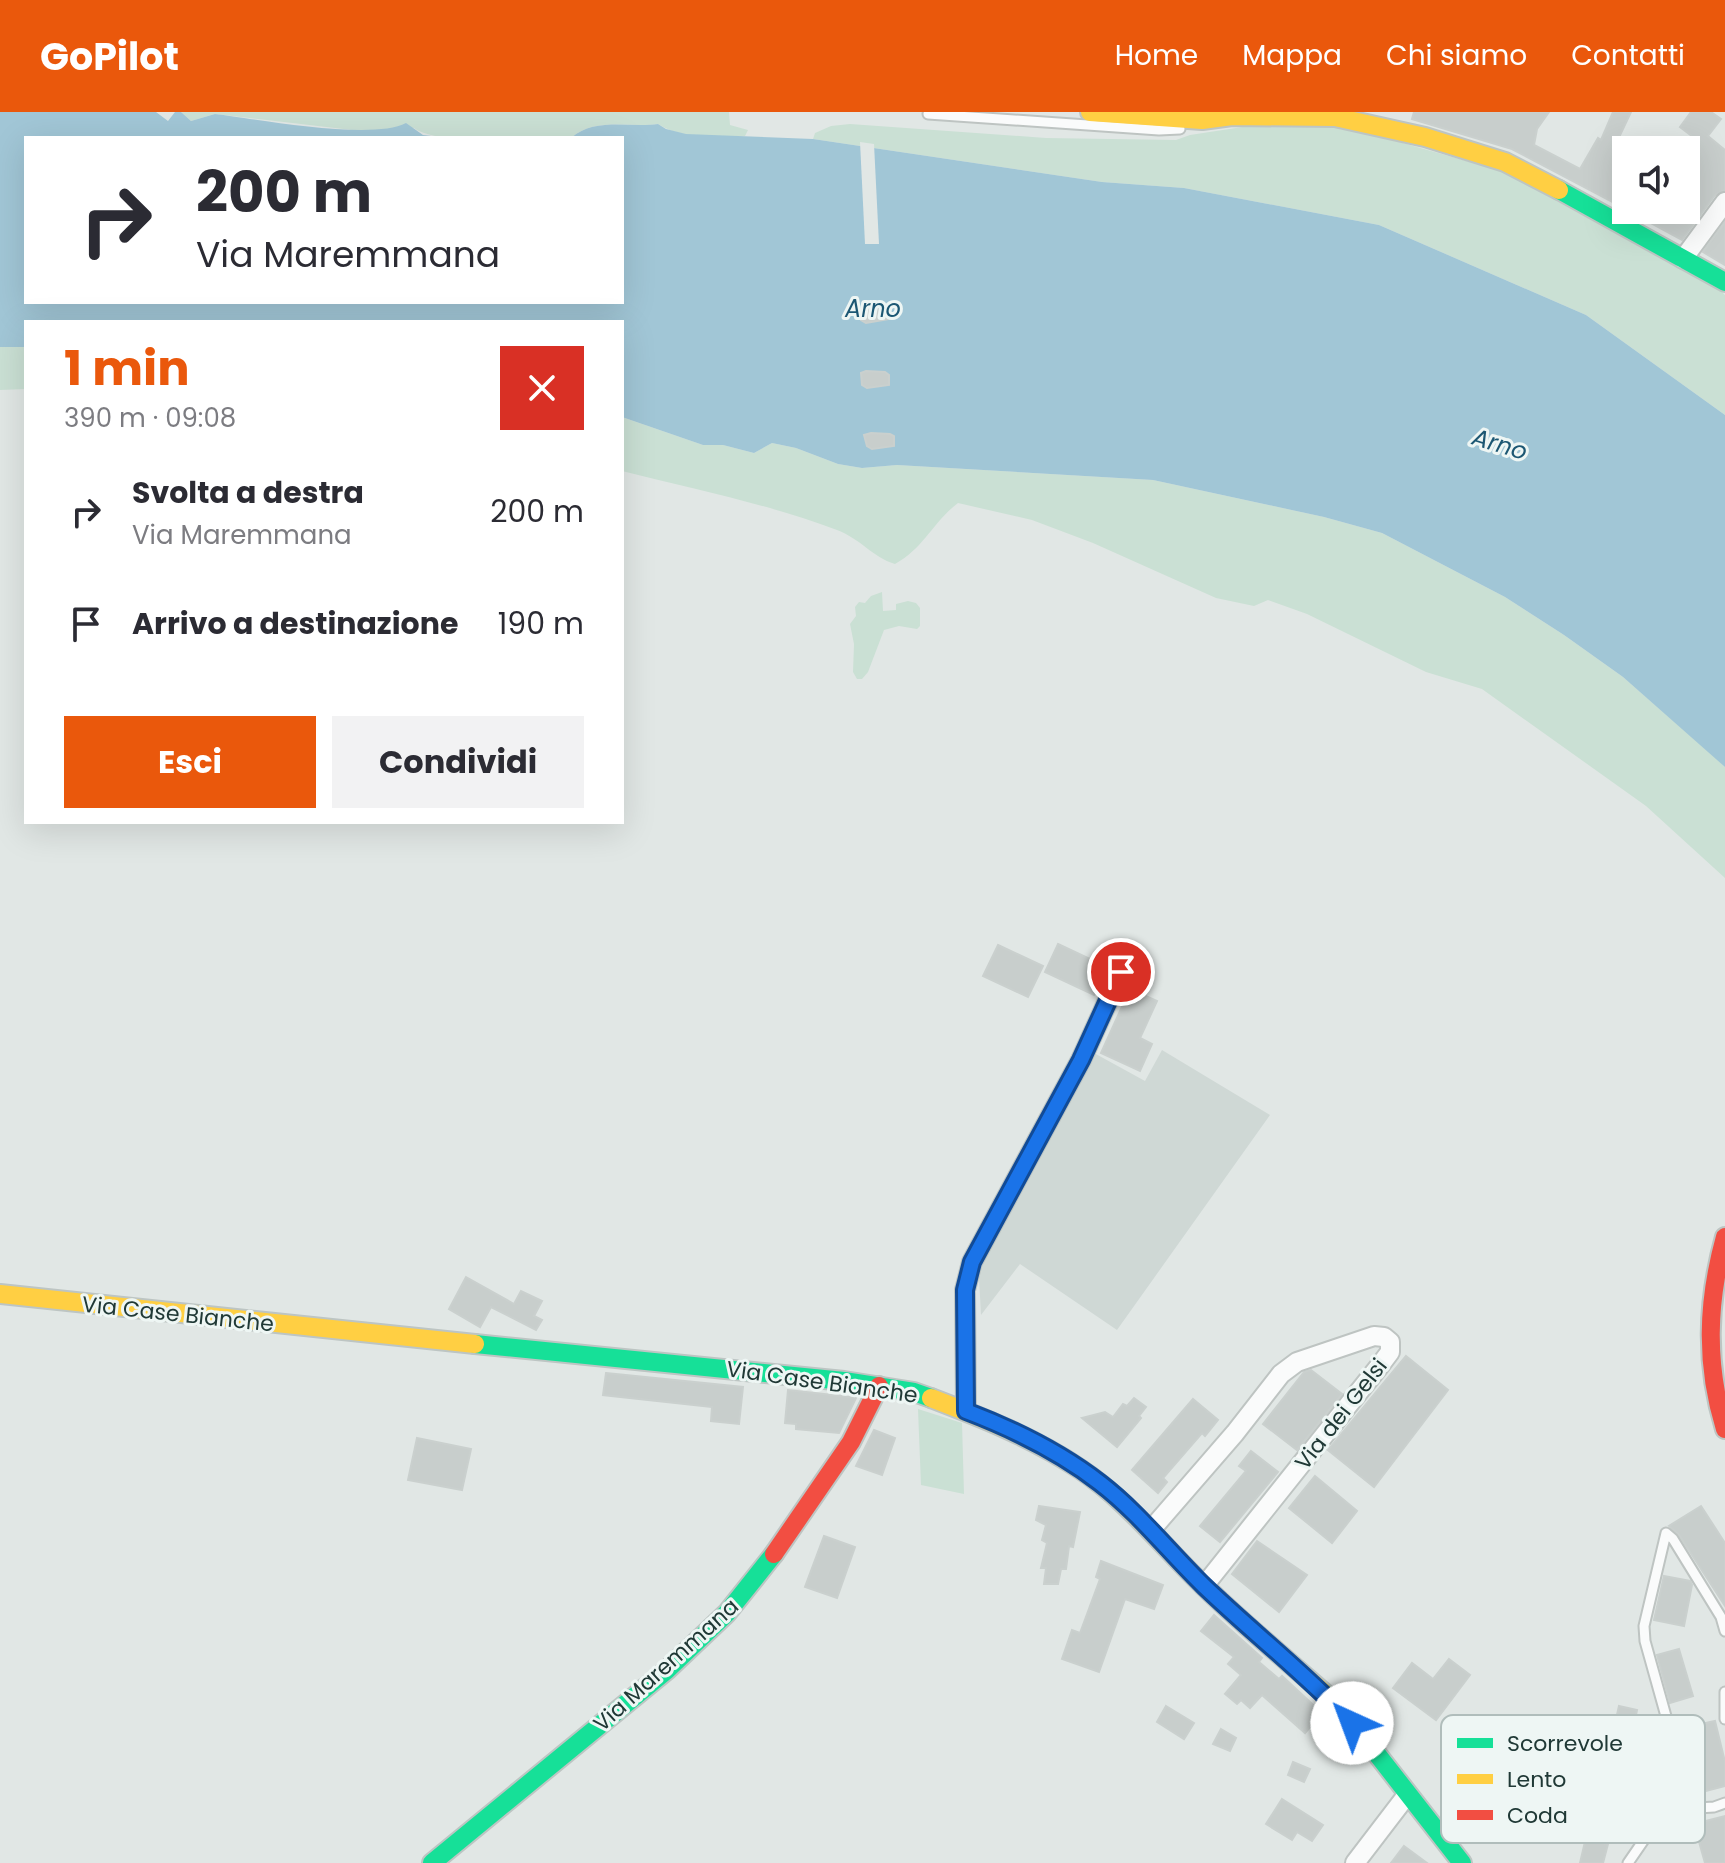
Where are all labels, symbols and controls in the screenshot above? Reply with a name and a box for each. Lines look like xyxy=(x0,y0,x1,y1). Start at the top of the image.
text: GoPilot xyxy=(40,30,179,83)
text: Home xyxy=(1115,36,1198,75)
text: Mappa xyxy=(1242,36,1342,75)
text: Chi siamo xyxy=(1386,36,1527,75)
text: Contatti xyxy=(1571,36,1685,75)
map controls xyxy=(1612,136,1700,224)
button: sound xyxy=(1612,136,1700,224)
text: 200 m xyxy=(196,153,372,232)
icon: right xyxy=(64,168,168,272)
text: Via Maremmana xyxy=(196,229,500,280)
water label: Arno xyxy=(844,292,901,325)
text: 1 min xyxy=(64,335,190,402)
button: close xyxy=(500,346,584,430)
text: 390 m · 09:08 xyxy=(64,400,236,436)
water label: Arno xyxy=(1468,420,1532,468)
text: Svolta a destra xyxy=(132,471,364,514)
icon: right xyxy=(64,490,108,534)
text: 200 m xyxy=(490,490,584,533)
text: Via Maremmana xyxy=(132,517,352,553)
icon: arrive xyxy=(64,602,108,646)
text: Arrivo a destinazione xyxy=(132,602,458,645)
text: 190 m xyxy=(498,602,584,645)
button: Esci xyxy=(64,716,316,808)
button: Condividi xyxy=(332,716,584,808)
pin xyxy=(1087,938,1155,1006)
icon: arrive xyxy=(1099,950,1143,994)
street label: Via Case Bianche xyxy=(81,1289,275,1339)
street label: Via dei Gelsi xyxy=(1288,1352,1394,1476)
street label: Via Case Bianche xyxy=(724,1353,920,1411)
street label: Via Maremmana xyxy=(587,1591,745,1739)
position arrow xyxy=(1310,1681,1394,1765)
legend xyxy=(1441,1715,1705,1843)
text: Scorrevole xyxy=(1507,1728,1623,1759)
text: Lento xyxy=(1507,1764,1566,1795)
text: Coda xyxy=(1507,1800,1568,1831)

